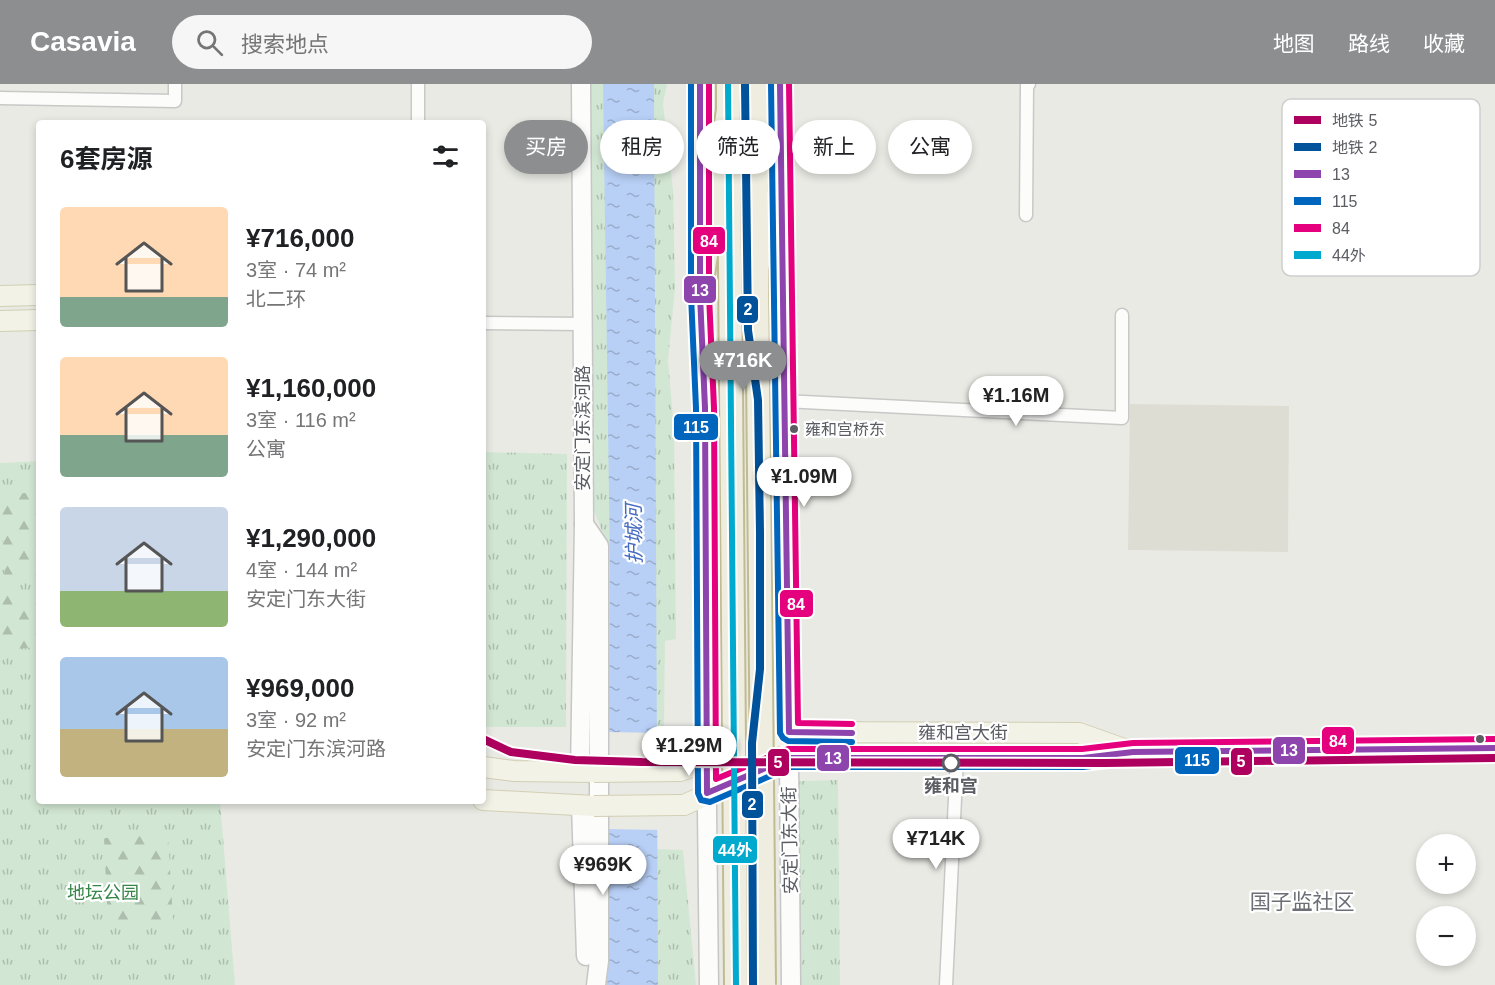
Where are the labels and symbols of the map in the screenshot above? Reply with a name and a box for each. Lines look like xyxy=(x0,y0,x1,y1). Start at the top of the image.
legend xyxy=(1282,99,1480,276)
text: 地铁 5 xyxy=(1332,112,1377,129)
text: 地铁 2 xyxy=(1332,139,1377,156)
text: 13 xyxy=(1332,166,1350,183)
text: 115 xyxy=(1332,193,1358,210)
text: 84 xyxy=(1332,220,1350,237)
line badge: 84 xyxy=(692,226,726,255)
text: 84 xyxy=(700,233,718,250)
text: 44外 xyxy=(1332,247,1366,264)
line badge: 13 xyxy=(683,275,717,304)
text: 13 xyxy=(691,282,709,299)
line badge: 2 xyxy=(736,295,759,324)
text: 2 xyxy=(744,301,753,318)
pin: ¥716K xyxy=(701,341,785,392)
street label: 安定门东滨河路 xyxy=(573,365,593,491)
pin: ¥1.16M xyxy=(967,376,1065,427)
line badge: 115 xyxy=(673,413,719,441)
text: 115 xyxy=(683,419,709,436)
place label: 雍和宫桥东 xyxy=(805,421,885,438)
marker: 雍和宫桥东 xyxy=(788,423,800,435)
pin: ¥1.09M xyxy=(755,457,853,508)
water label: 护城河 xyxy=(622,500,646,564)
line badge: 84 xyxy=(779,589,814,618)
text: 84 xyxy=(787,596,805,613)
street label: 雍和宫大街 xyxy=(918,723,1008,743)
pin: ¥1.29M xyxy=(640,726,738,777)
line badge: 84 xyxy=(1321,726,1355,755)
text: 84 xyxy=(1329,733,1347,750)
unlabelled marker xyxy=(1474,733,1486,745)
line badge: 13 xyxy=(1272,736,1306,765)
text: 13 xyxy=(1280,742,1298,759)
line badge: 13 xyxy=(816,744,850,772)
line badge: 115 xyxy=(1174,746,1220,775)
line badge: 5 xyxy=(1230,747,1253,776)
line badge: 5 xyxy=(767,748,790,777)
text: 13 xyxy=(824,750,842,767)
text: 115 xyxy=(1184,752,1210,769)
text: 5 xyxy=(1237,753,1246,770)
text: 5 xyxy=(774,754,783,771)
marker: 雍和宫 xyxy=(942,754,960,772)
place label: 雍和宫 xyxy=(924,776,978,796)
street label: 安定门东大街 xyxy=(779,786,801,894)
line badge: 2 xyxy=(741,790,764,819)
text: 2 xyxy=(748,796,757,813)
pin: ¥714K xyxy=(894,819,978,870)
line badge: 44外 xyxy=(712,835,758,864)
text: 44外 xyxy=(718,842,753,859)
pin: ¥969K xyxy=(561,845,645,896)
park label: 地坛公园 xyxy=(67,883,139,903)
district label: 国子监社区 xyxy=(1250,890,1355,913)

